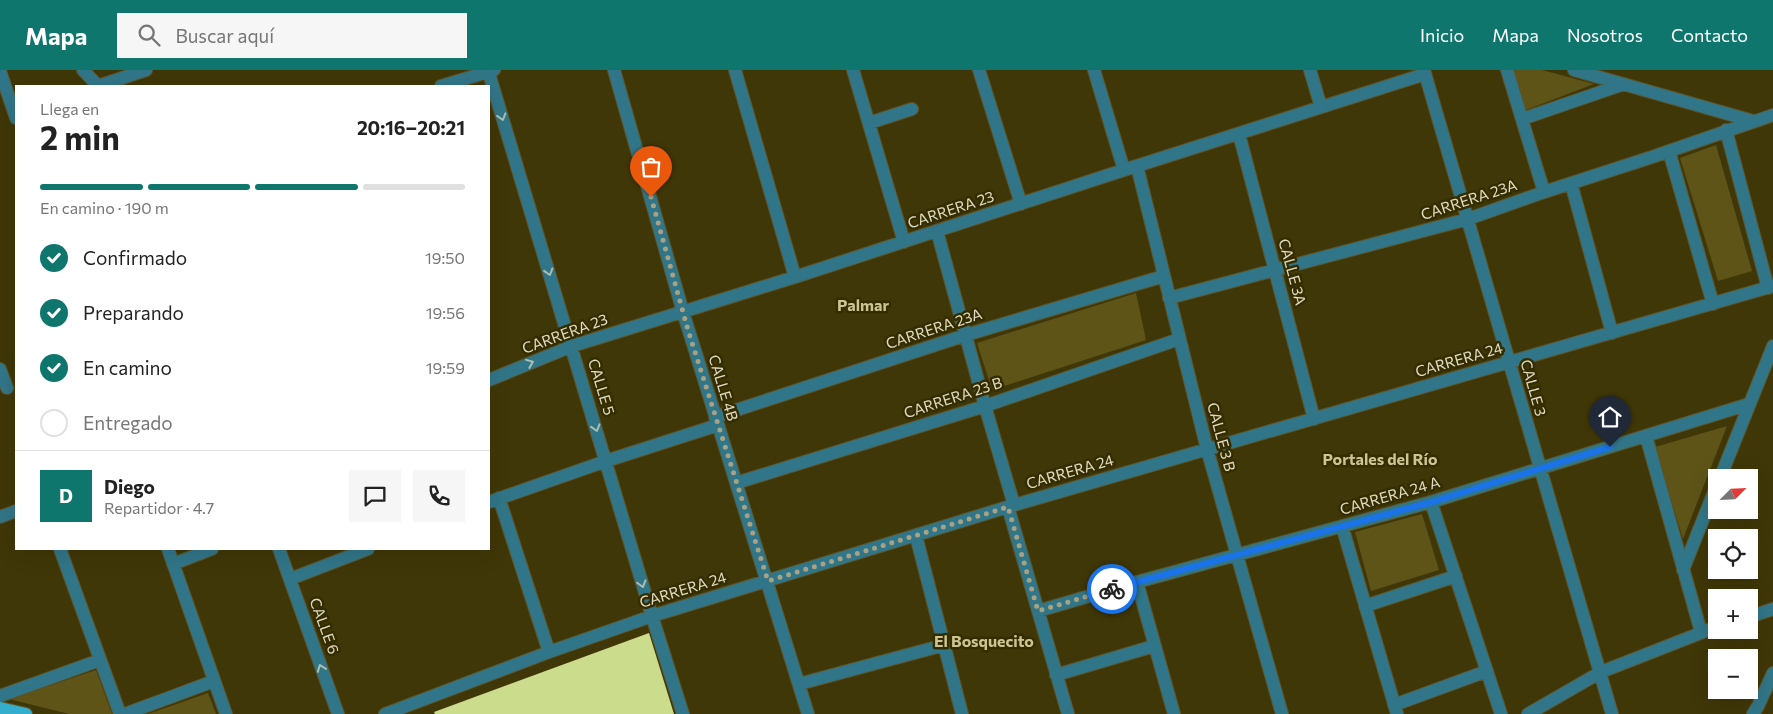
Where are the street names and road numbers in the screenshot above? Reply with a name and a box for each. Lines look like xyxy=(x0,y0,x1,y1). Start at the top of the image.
street label: CARRERA 23A xyxy=(1418,175,1519,223)
street label: CARRERA 23 xyxy=(905,187,996,231)
street label: CALLE 3A xyxy=(1275,236,1310,307)
street label: CARRERA 23A xyxy=(883,304,984,352)
street label: CARRERA 23 xyxy=(519,309,610,357)
street label: CARRERA 24 xyxy=(1413,338,1504,380)
street label: CALLE 4B xyxy=(705,352,743,423)
street label: CALLE 5 xyxy=(585,356,619,417)
street label: CALLE 3 xyxy=(1517,357,1551,418)
street label: CARRERA 23 B xyxy=(901,373,1004,421)
street label: CALLE 3 B xyxy=(1204,400,1240,474)
street label: CARRERA 24 xyxy=(1024,450,1115,492)
street label: CARRERA 24 A xyxy=(1338,472,1442,518)
street label: CARRERA 24 xyxy=(637,567,728,611)
street label: CALLE 6 xyxy=(306,595,343,656)

